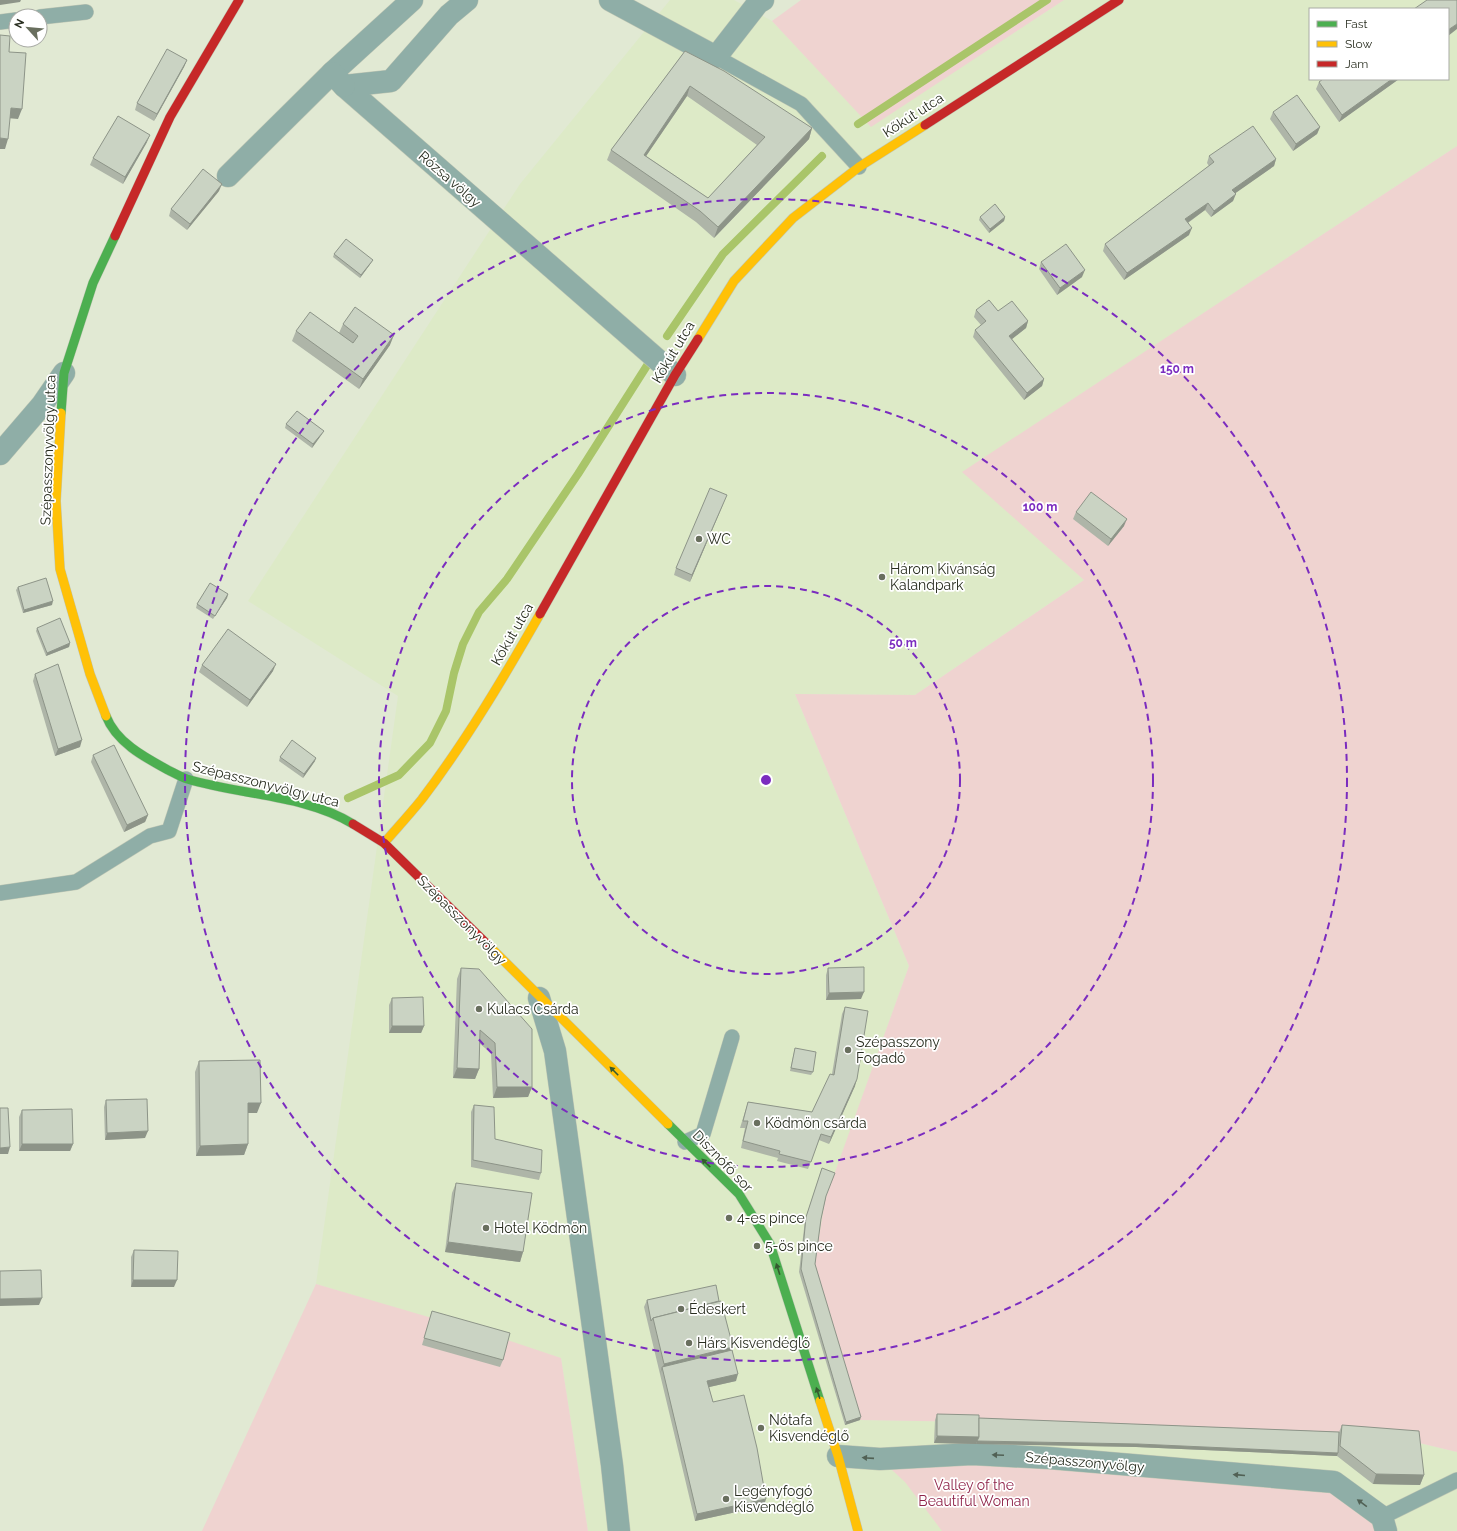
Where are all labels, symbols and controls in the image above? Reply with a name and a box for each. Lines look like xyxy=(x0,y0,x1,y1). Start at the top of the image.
north arrow xyxy=(8,8,48,48)
legend xyxy=(1309,8,1449,80)
text: N xyxy=(12,17,27,30)
text: Fast xyxy=(1345,17,1368,31)
text: Slow xyxy=(1345,37,1372,51)
text: Jam xyxy=(1345,57,1368,71)
street label: Kőkút utca xyxy=(880,89,946,141)
street label: Rózsa völgy xyxy=(416,148,485,211)
street label: Kőkút utca xyxy=(648,318,698,386)
text: 150 m xyxy=(1160,362,1194,376)
street label: Szépasszonyvölgy utca xyxy=(37,374,59,526)
text: 100 m xyxy=(1023,500,1057,514)
place label: WC xyxy=(707,531,731,547)
marker: WC xyxy=(694,534,704,544)
place label: Három Kivánság Kalandpark xyxy=(890,561,996,593)
marker: Három Kivánság Kalandpark xyxy=(877,572,887,582)
street label: Kőkút utca xyxy=(488,600,536,668)
text: 50 m xyxy=(889,636,917,650)
street label: Szépasszonyvölgy utca xyxy=(191,758,341,810)
centre of rings xyxy=(759,773,773,787)
street label: Szépasszonyvölgy xyxy=(414,872,510,968)
place label: Kulacs Csárda xyxy=(487,1001,579,1017)
marker: Kulacs Csárda xyxy=(474,1004,484,1014)
place label: Szépasszony Fogadó xyxy=(856,1034,940,1066)
marker: Szépasszony Fogadó xyxy=(843,1045,853,1055)
one-way arrow xyxy=(609,1067,619,1076)
place label: Ködmön csárda xyxy=(765,1115,867,1131)
marker: Ködmön csárda xyxy=(752,1118,762,1128)
street label: Disznófő sor xyxy=(690,1127,756,1195)
one-way arrow xyxy=(702,1159,711,1168)
place label: 4-es pince xyxy=(737,1210,805,1226)
marker: 4-es pince xyxy=(724,1213,734,1223)
place label: Hotel Ködmön xyxy=(494,1220,587,1236)
marker: Hotel Ködmön xyxy=(481,1223,491,1233)
place label: 5-ös pince xyxy=(765,1238,833,1254)
marker: 5-ös pince xyxy=(752,1241,762,1251)
one-way arrow xyxy=(775,1263,781,1275)
place label: Édeskert xyxy=(689,1300,746,1317)
marker: Édeskert xyxy=(676,1304,686,1314)
place label: Hárs Kisvendéglő xyxy=(697,1335,810,1351)
marker: Hárs Kisvendéglő xyxy=(684,1338,694,1348)
one-way arrow xyxy=(815,1386,821,1398)
place label: Nótafa Kisvendéglő xyxy=(769,1412,849,1444)
marker: Nótafa Kisvendéglő xyxy=(756,1423,766,1433)
street label: Szépasszonyvölgy xyxy=(1025,1449,1146,1475)
one-way arrow xyxy=(991,1452,1004,1458)
one-way arrow xyxy=(862,1455,874,1462)
one-way arrow xyxy=(1233,1471,1245,1478)
park label: Valley of the Beautiful Woman xyxy=(918,1477,1030,1509)
place label: Legényfogó Kisvendéglő xyxy=(734,1483,814,1515)
marker: Legényfogó Kisvendéglő xyxy=(721,1494,731,1504)
one-way arrow xyxy=(1357,1499,1367,1507)

